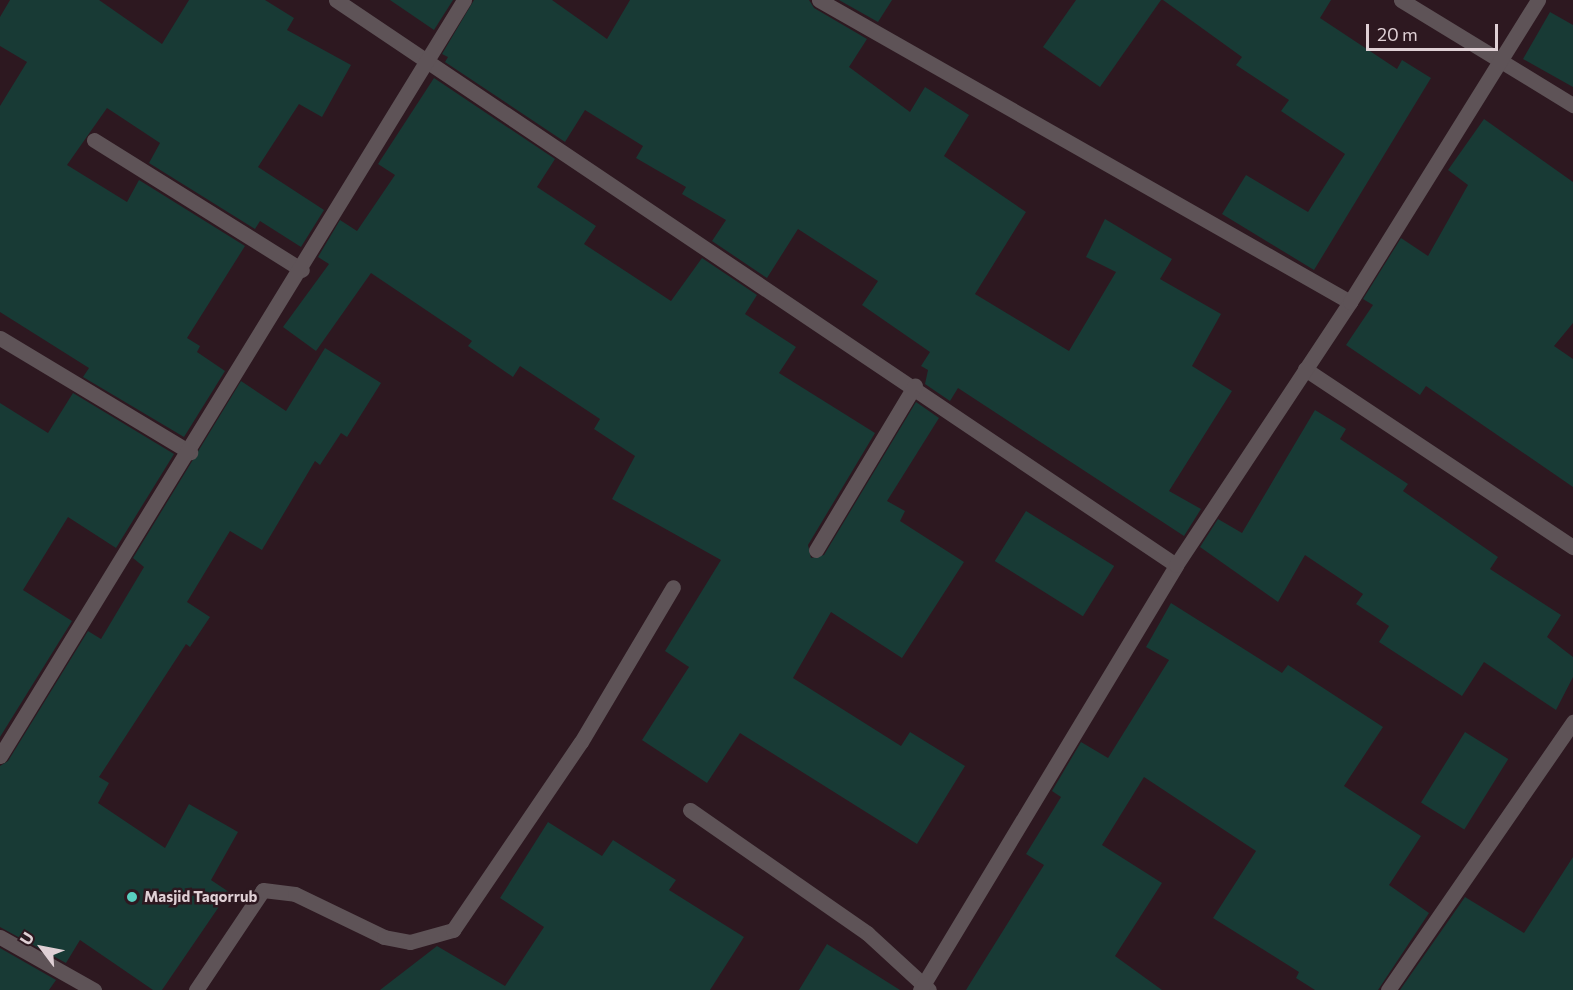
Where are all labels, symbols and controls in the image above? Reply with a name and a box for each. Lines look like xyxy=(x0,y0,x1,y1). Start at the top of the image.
scale bar xyxy=(1369,12,1501,50)
text: 20 m xyxy=(1377,23,1418,45)
place label: Masjid Taqorrub xyxy=(144,888,257,906)
marker: Masjid Taqorrub xyxy=(125,890,139,904)
north arrow xyxy=(12,918,72,978)
text: U xyxy=(15,928,37,948)

